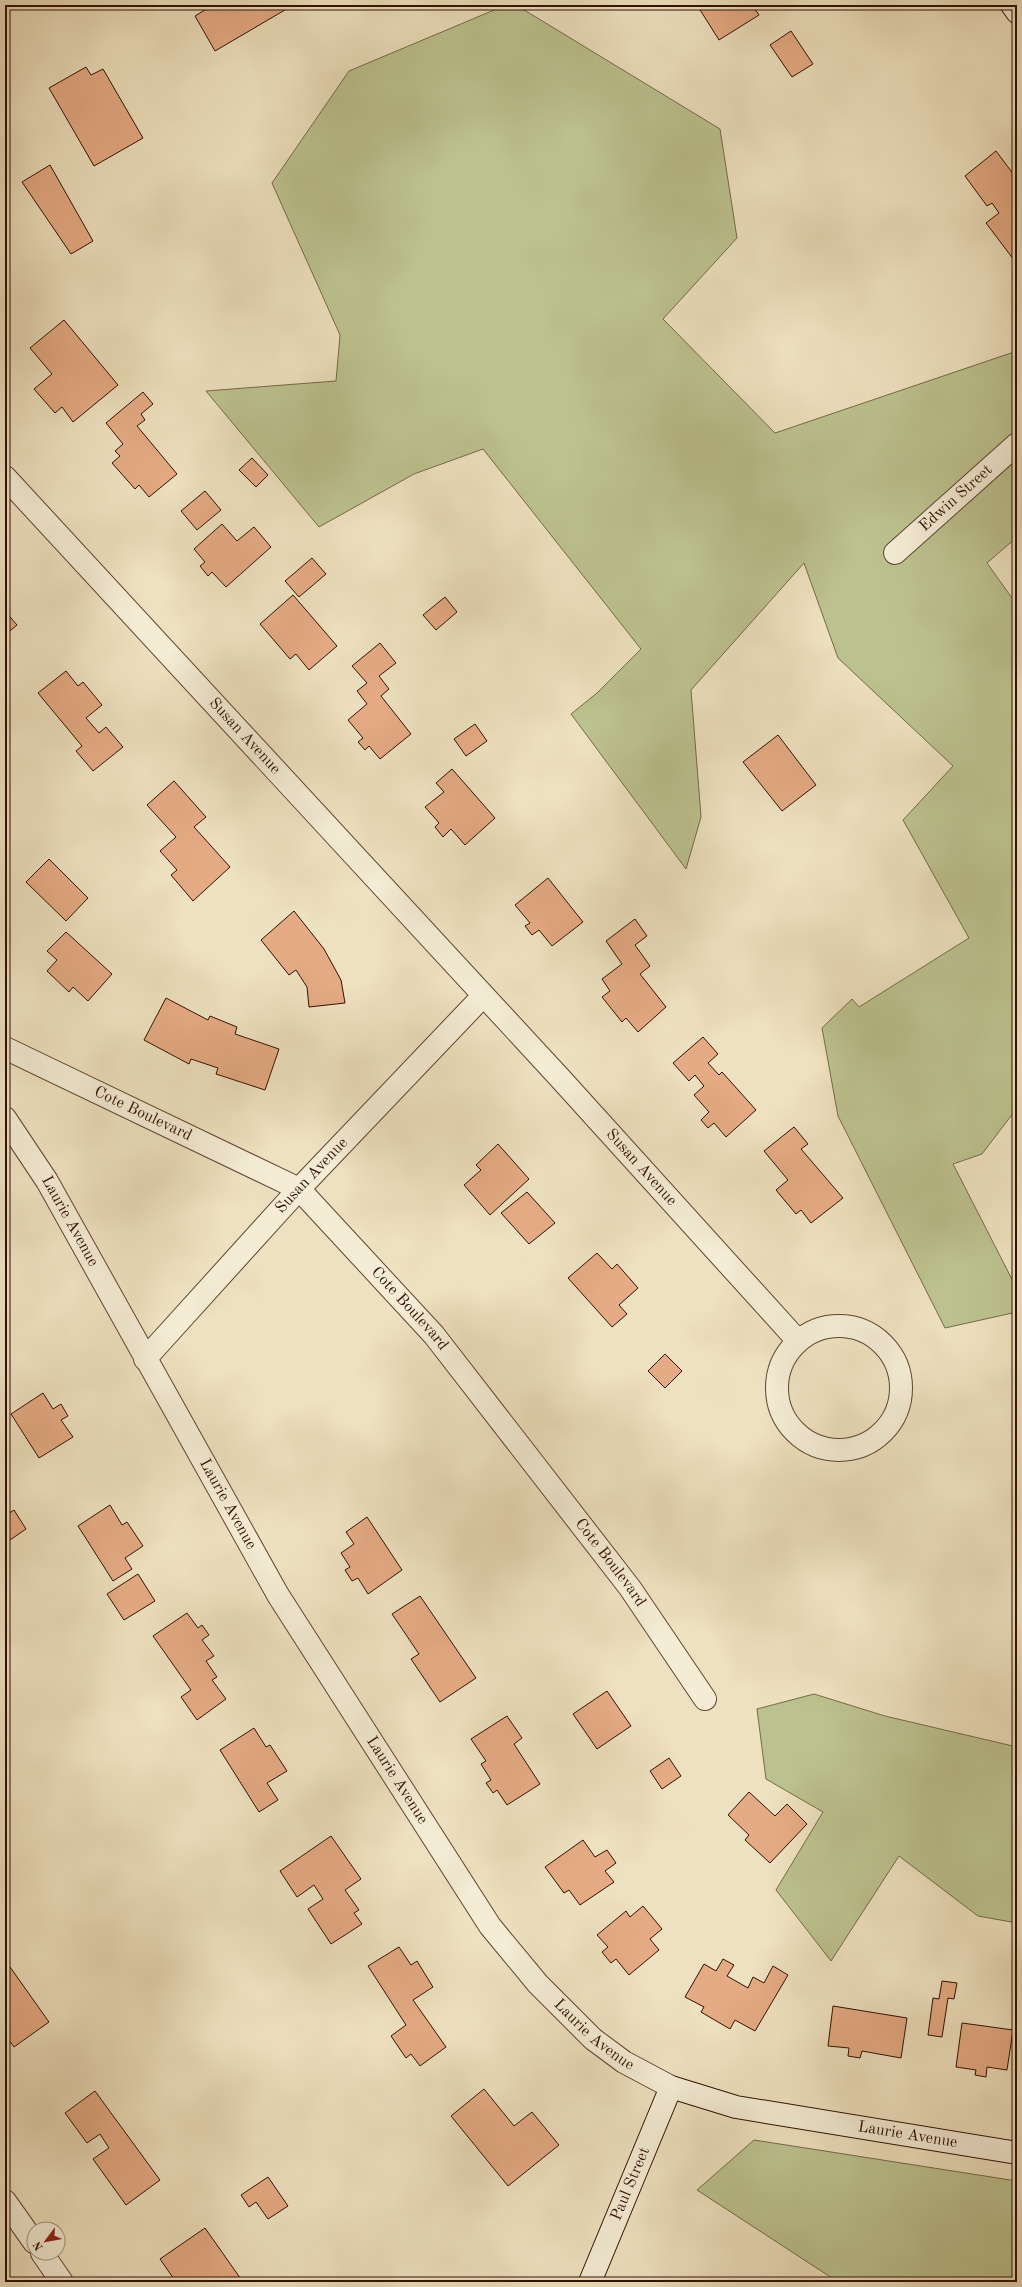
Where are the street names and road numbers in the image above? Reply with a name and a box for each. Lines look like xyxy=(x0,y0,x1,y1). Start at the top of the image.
street label: Edwin Street xyxy=(917,462,996,535)
street label: Susan Avenue xyxy=(206,695,283,778)
street label: Cote Boulevard xyxy=(92,1084,194,1144)
street label: Susan Avenue xyxy=(603,1126,680,1209)
street label: Susan Avenue xyxy=(273,1135,351,1217)
street label: Laurie Avenue xyxy=(38,1174,101,1269)
street label: Cote Boulevard xyxy=(368,1264,451,1353)
street label: Laurie Avenue xyxy=(196,1456,259,1552)
street label: Cote Boulevard xyxy=(572,1516,648,1610)
street label: Laurie Avenue xyxy=(363,1734,431,1827)
street label: Laurie Avenue xyxy=(550,1996,636,2074)
street label: Laurie Avenue xyxy=(857,2119,959,2151)
street label: Paul Street xyxy=(608,2145,653,2223)

